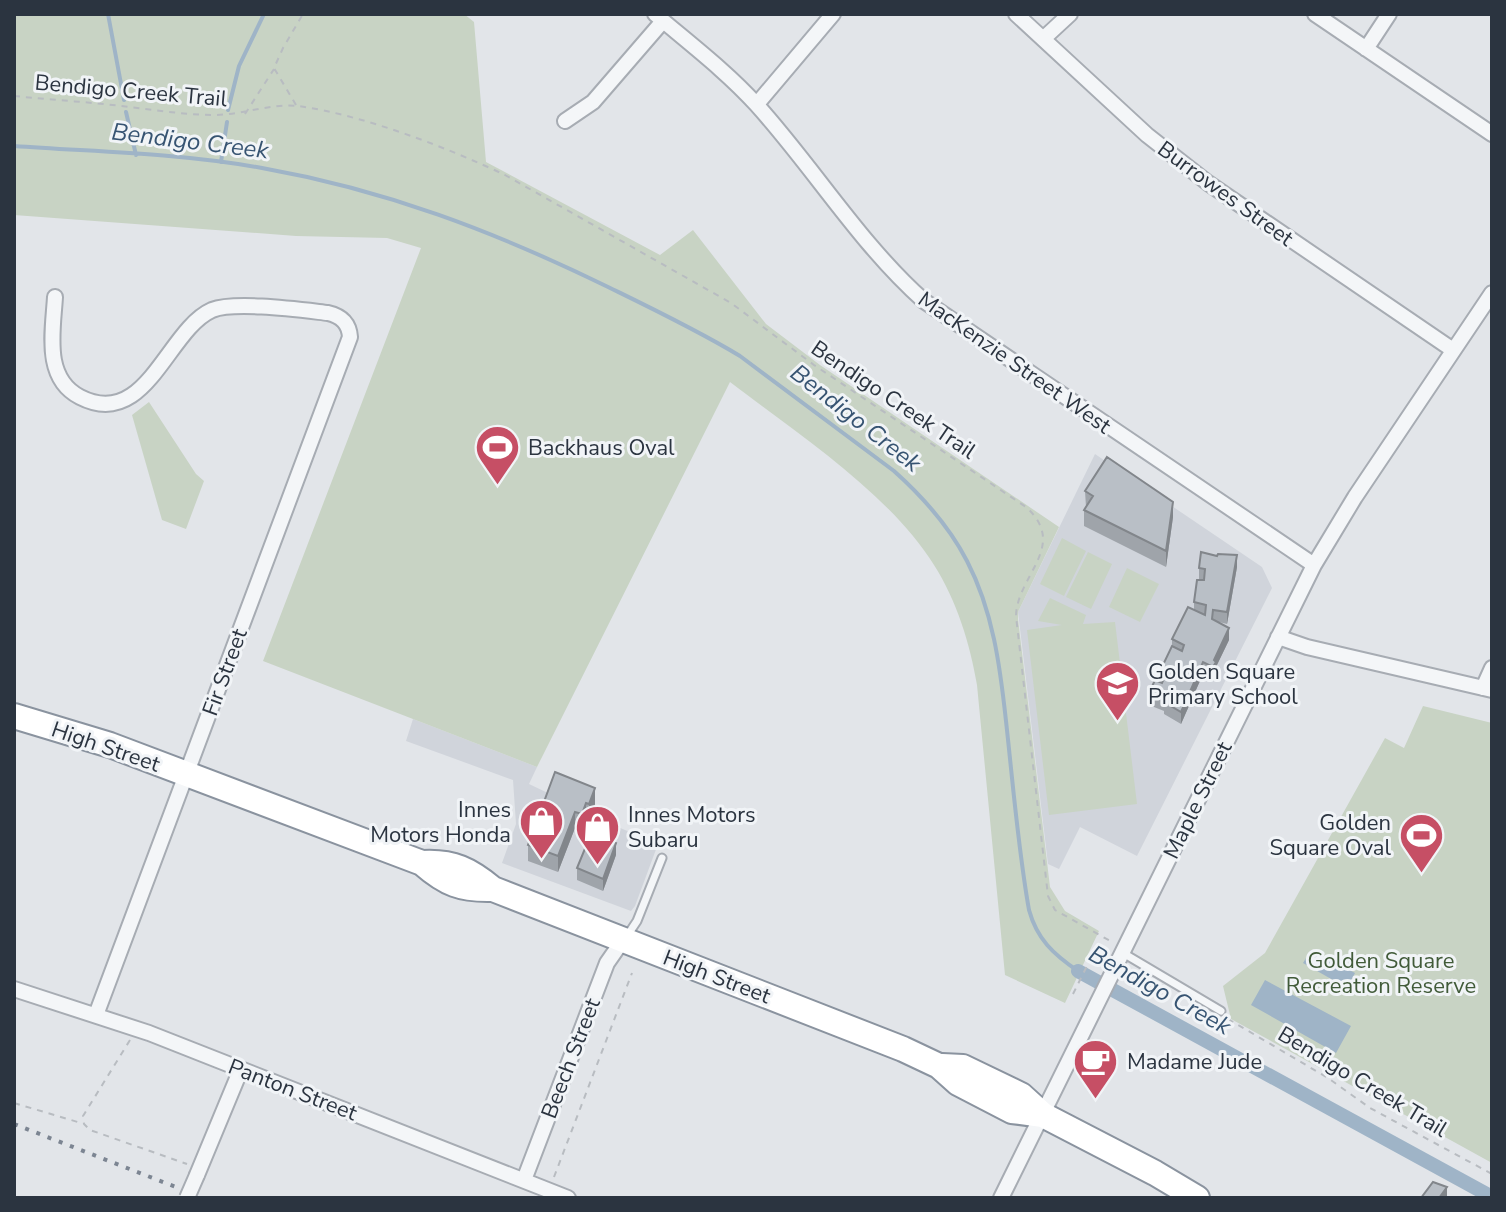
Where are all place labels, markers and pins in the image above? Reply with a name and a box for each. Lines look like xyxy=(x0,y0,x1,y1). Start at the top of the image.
sports icon: Backhaus Oval xyxy=(473,423,521,486)
place label: Backhaus Oval xyxy=(528,433,675,463)
place label: Golden Square Primary School xyxy=(1148,657,1298,712)
school or university icon: Golden Square Primary School xyxy=(1093,660,1141,723)
place label: Innes Motors Honda xyxy=(370,795,511,850)
shop icon: Innes Motors Honda xyxy=(518,798,566,861)
place label: Innes Motors Subaru xyxy=(628,800,756,855)
shop icon: Innes Motors Subaru xyxy=(573,803,621,866)
place label: Golden Square Oval xyxy=(1269,808,1391,863)
sports icon: Golden Square Oval xyxy=(1398,811,1446,874)
cafe icon: Madame Jude xyxy=(1072,1037,1120,1100)
place label: Madame Jude xyxy=(1127,1047,1262,1077)

